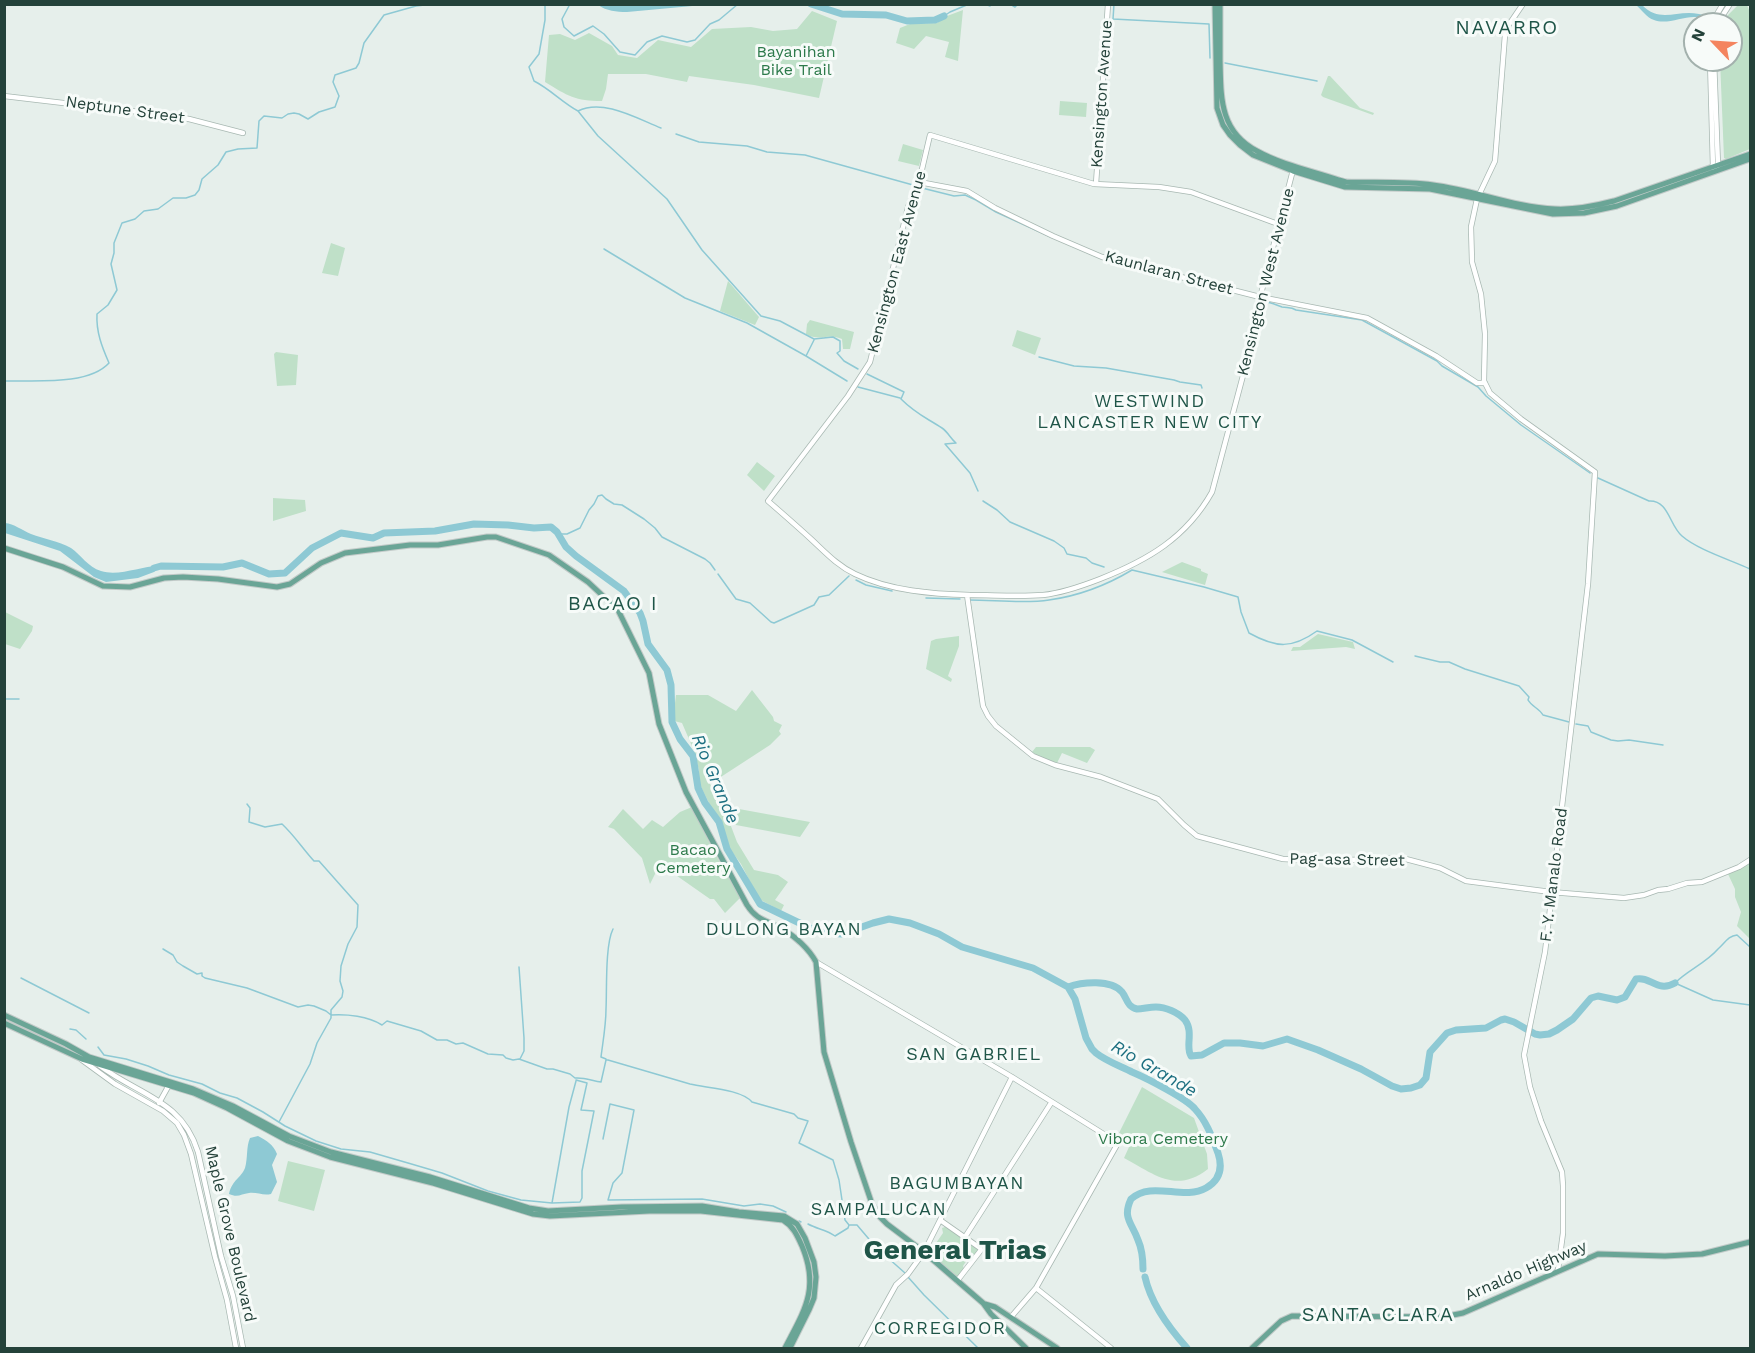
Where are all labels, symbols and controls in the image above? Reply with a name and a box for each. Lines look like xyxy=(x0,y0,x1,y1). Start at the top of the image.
north arrow xyxy=(1683,12,1743,72)
district label: NAVARRO xyxy=(1455,16,1559,40)
street label: Kensington Avenue xyxy=(1087,19,1117,169)
text: N xyxy=(1687,26,1709,44)
park label: Bayanihan Bike Trail xyxy=(756,42,836,80)
street label: Neptune Street xyxy=(64,92,186,128)
street label: Kensington East Avenue xyxy=(863,169,931,355)
street label: Kensington West Avenue xyxy=(1233,186,1299,378)
street label: Kaunlaran Street xyxy=(1103,247,1235,299)
district label: WESTWIND LANCASTER NEW CITY xyxy=(1037,391,1263,434)
district label: BACAO I xyxy=(568,592,658,616)
water label: Rio Grande xyxy=(686,731,744,827)
street label: F. Y. Manalo Road xyxy=(1536,807,1572,943)
park label: Bacao Cemetery xyxy=(655,840,731,878)
street label: Pag-asa Street xyxy=(1289,849,1405,871)
district label: DULONG BAYAN xyxy=(706,919,862,941)
water label: Rio Grande xyxy=(1107,1036,1201,1102)
district label: SAN GABRIEL xyxy=(906,1044,1042,1066)
park label: Vibora Cemetery xyxy=(1098,1129,1228,1149)
street label: Maple Grove Boulevard xyxy=(200,1144,260,1324)
district label: BAGUMBAYAN xyxy=(889,1173,1025,1195)
district label: SAMPALUCAN xyxy=(811,1199,947,1221)
district label: General Trias xyxy=(863,1234,1047,1268)
street label: Arnaldo Highway xyxy=(1462,1237,1590,1305)
district label: SANTA CLARA xyxy=(1302,1303,1454,1327)
district label: CORREGIDOR xyxy=(874,1318,1006,1340)

